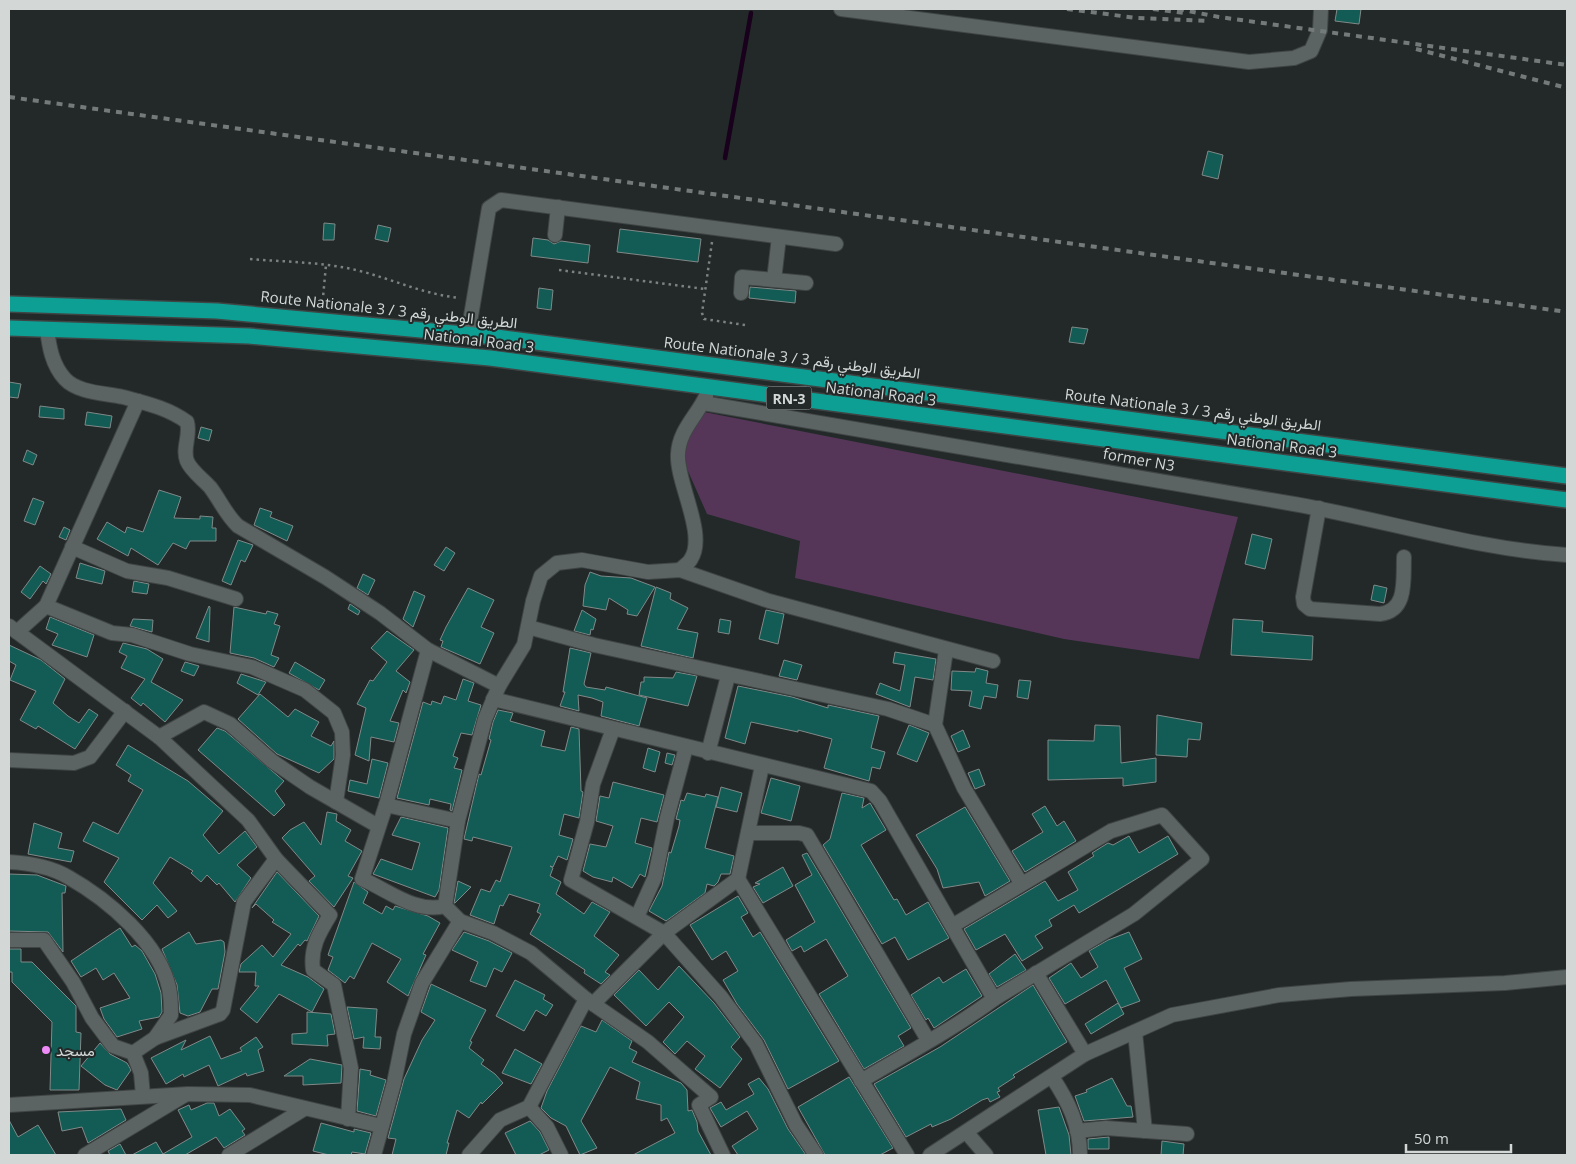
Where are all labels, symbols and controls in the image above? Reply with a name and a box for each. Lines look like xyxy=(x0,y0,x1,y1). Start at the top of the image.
street label: Route Nationale 3 / الطريق الوطني رقم 3 xyxy=(259,286,518,336)
street label: National Road 3 xyxy=(423,323,535,357)
street label: Route Nationale 3 / الطريق الوطني رقم 3 xyxy=(662,331,921,387)
street label: National Road 3 xyxy=(825,376,937,410)
street label: Route Nationale 3 / الطريق الوطني رقم 3 xyxy=(1063,383,1322,439)
road number: RN-3 xyxy=(766,386,812,409)
street label: National Road 3 xyxy=(1226,428,1338,462)
street label: former N3 xyxy=(1102,443,1176,475)
place label: مسجد xyxy=(56,1040,95,1060)
marker: مسجد xyxy=(40,1044,52,1056)
scale bar xyxy=(1406,1122,1511,1154)
text: 50 m xyxy=(1414,1128,1449,1148)

